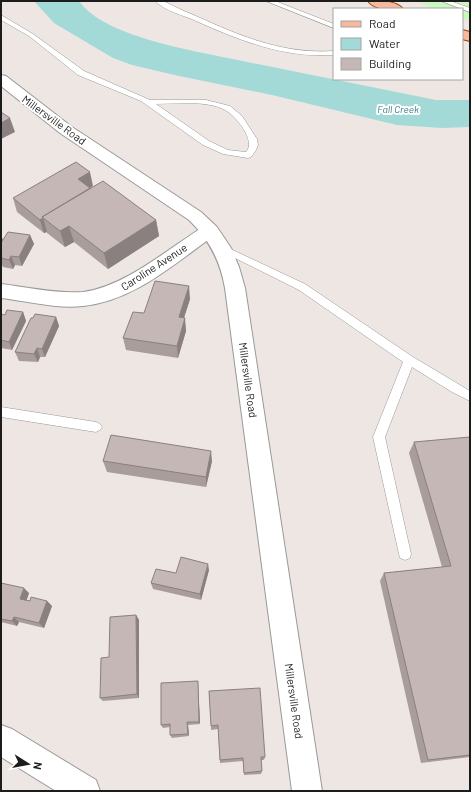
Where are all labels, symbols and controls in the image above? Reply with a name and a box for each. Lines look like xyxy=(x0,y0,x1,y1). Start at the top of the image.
legend xyxy=(333,8,463,80)
text: Road xyxy=(369,16,396,30)
text: Water xyxy=(369,36,401,50)
text: Building xyxy=(369,56,411,70)
street label: Millersville Road xyxy=(20,92,89,147)
water label: Fall Creek xyxy=(377,103,419,115)
street label: Caroline Avenue xyxy=(118,240,189,293)
street label: Millersville Road xyxy=(237,341,260,418)
street label: Millersville Road xyxy=(283,662,306,739)
north arrow xyxy=(8,744,48,784)
text: N xyxy=(31,761,45,771)

